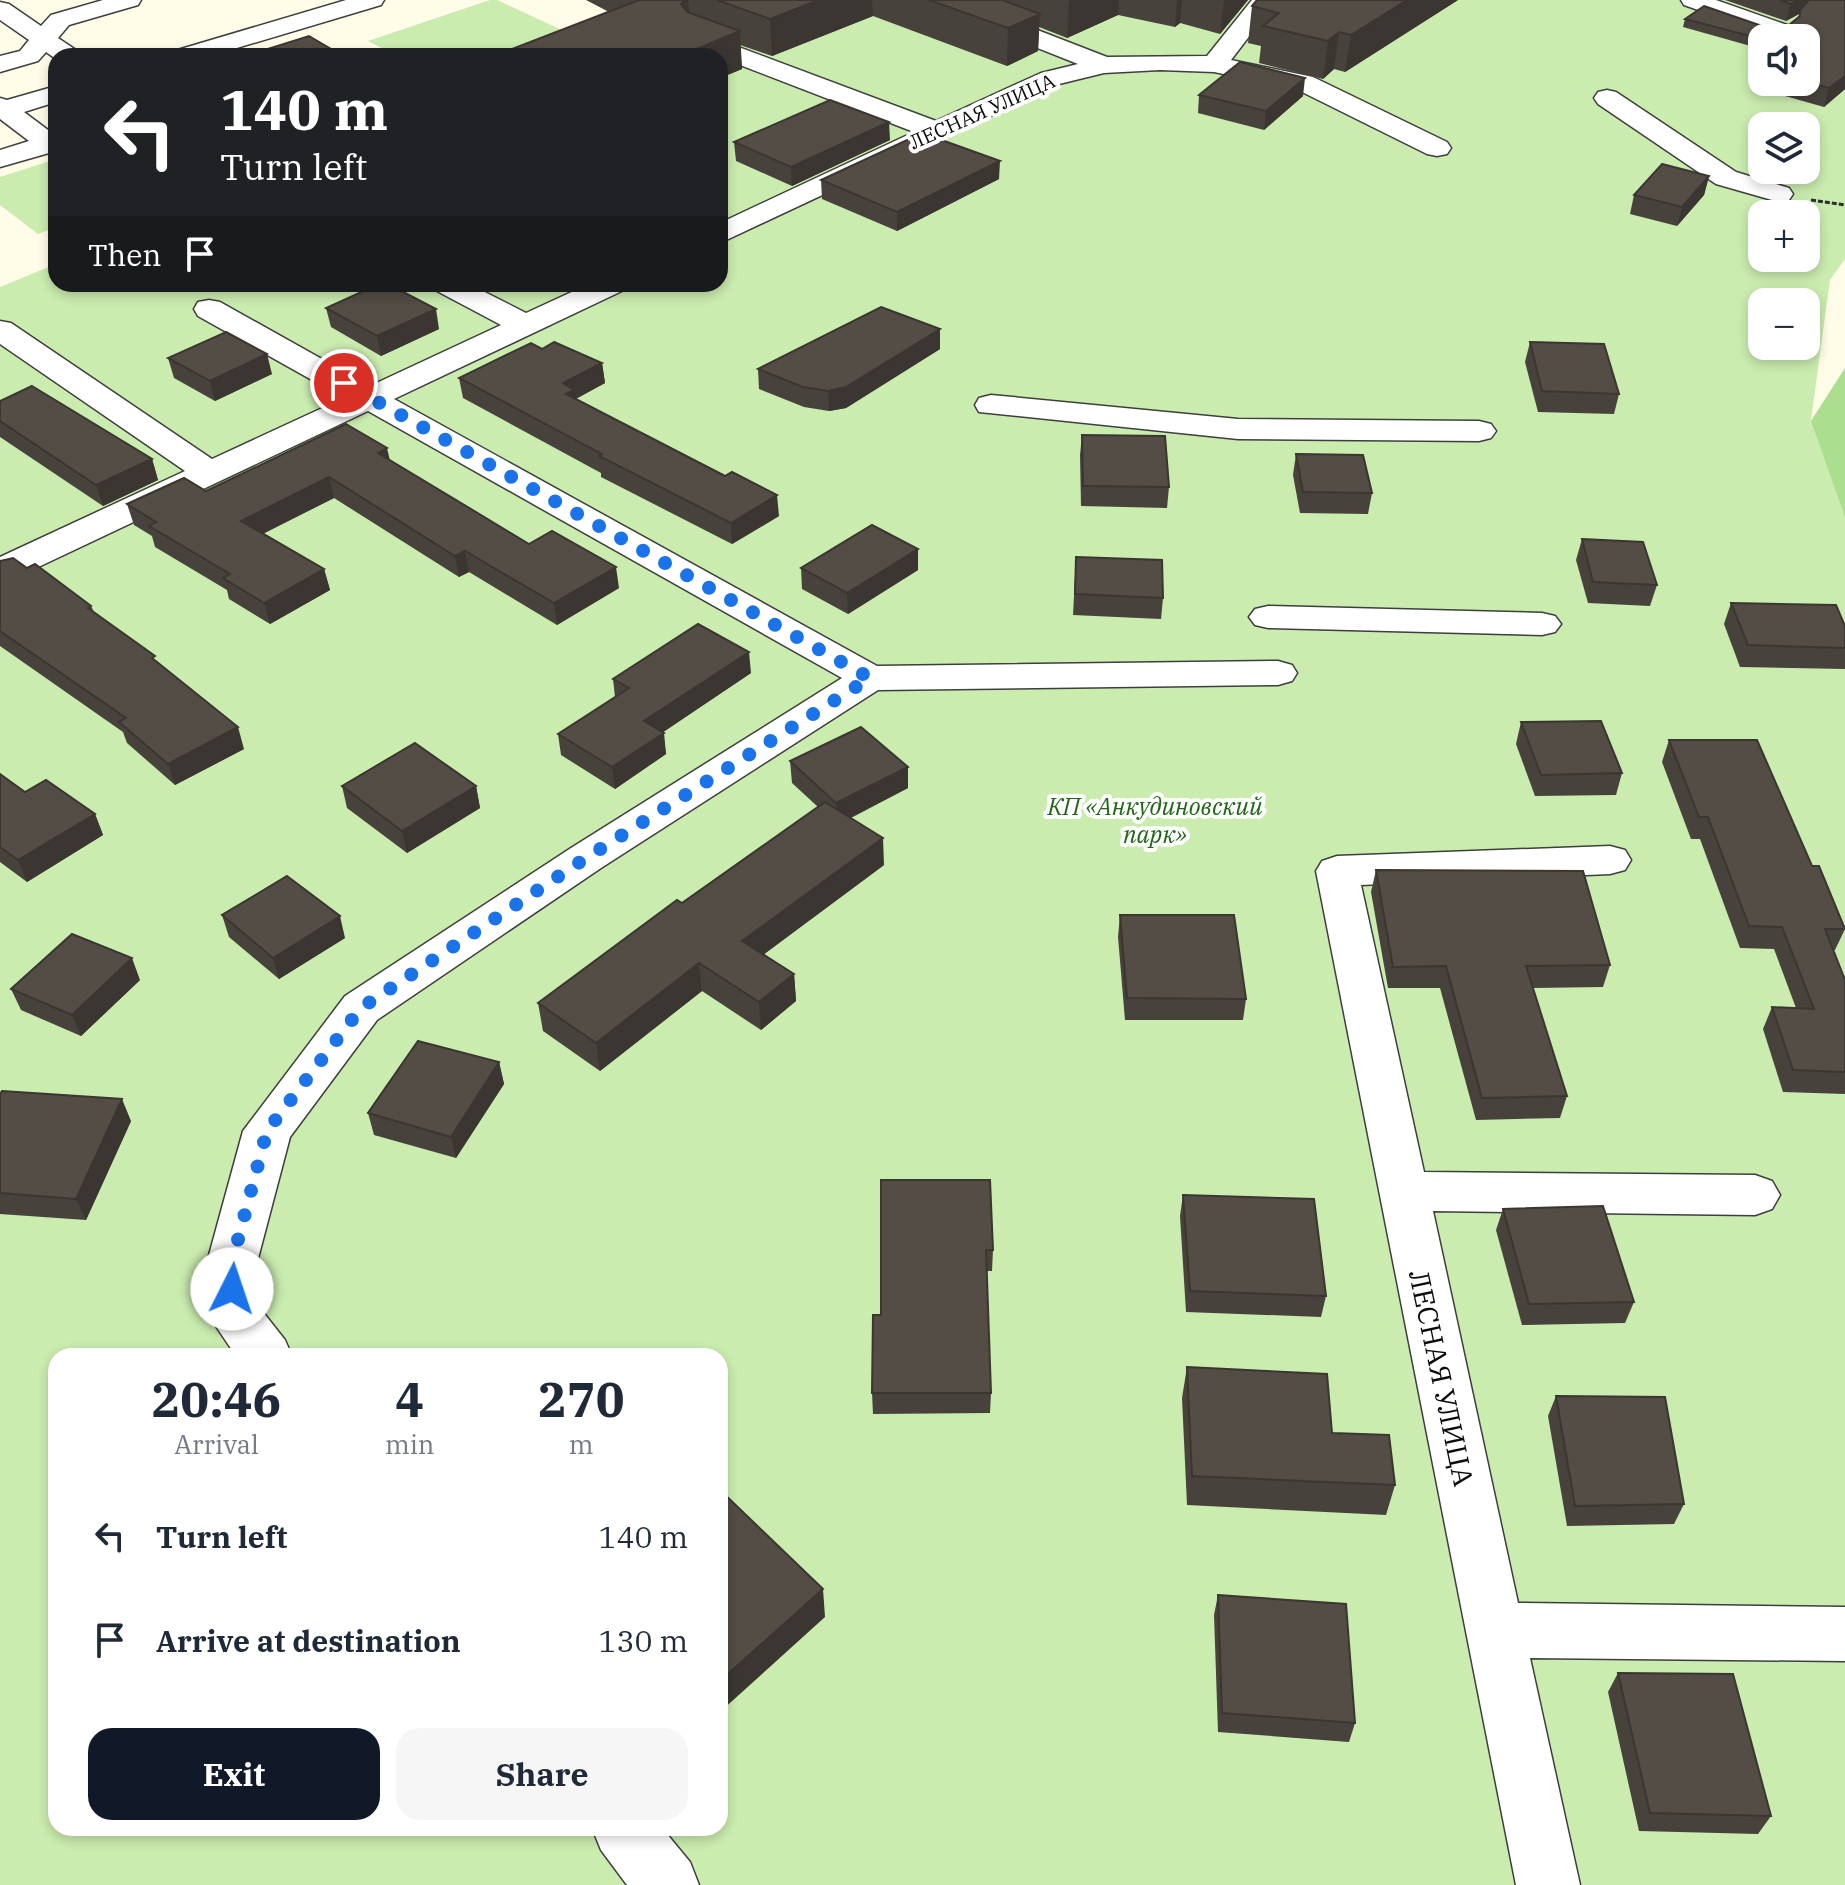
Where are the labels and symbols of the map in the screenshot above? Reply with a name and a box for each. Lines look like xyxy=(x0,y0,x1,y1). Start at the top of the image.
street label: ЛЕСНАЯ УЛИЦА xyxy=(905,67,1060,155)
pin xyxy=(310,349,378,417)
park label: КП «Анкудиновский парк» xyxy=(1046,790,1263,850)
position arrow xyxy=(190,1247,274,1331)
street label: ЛЕСНАЯ УЛИЦА xyxy=(1401,1267,1483,1489)

